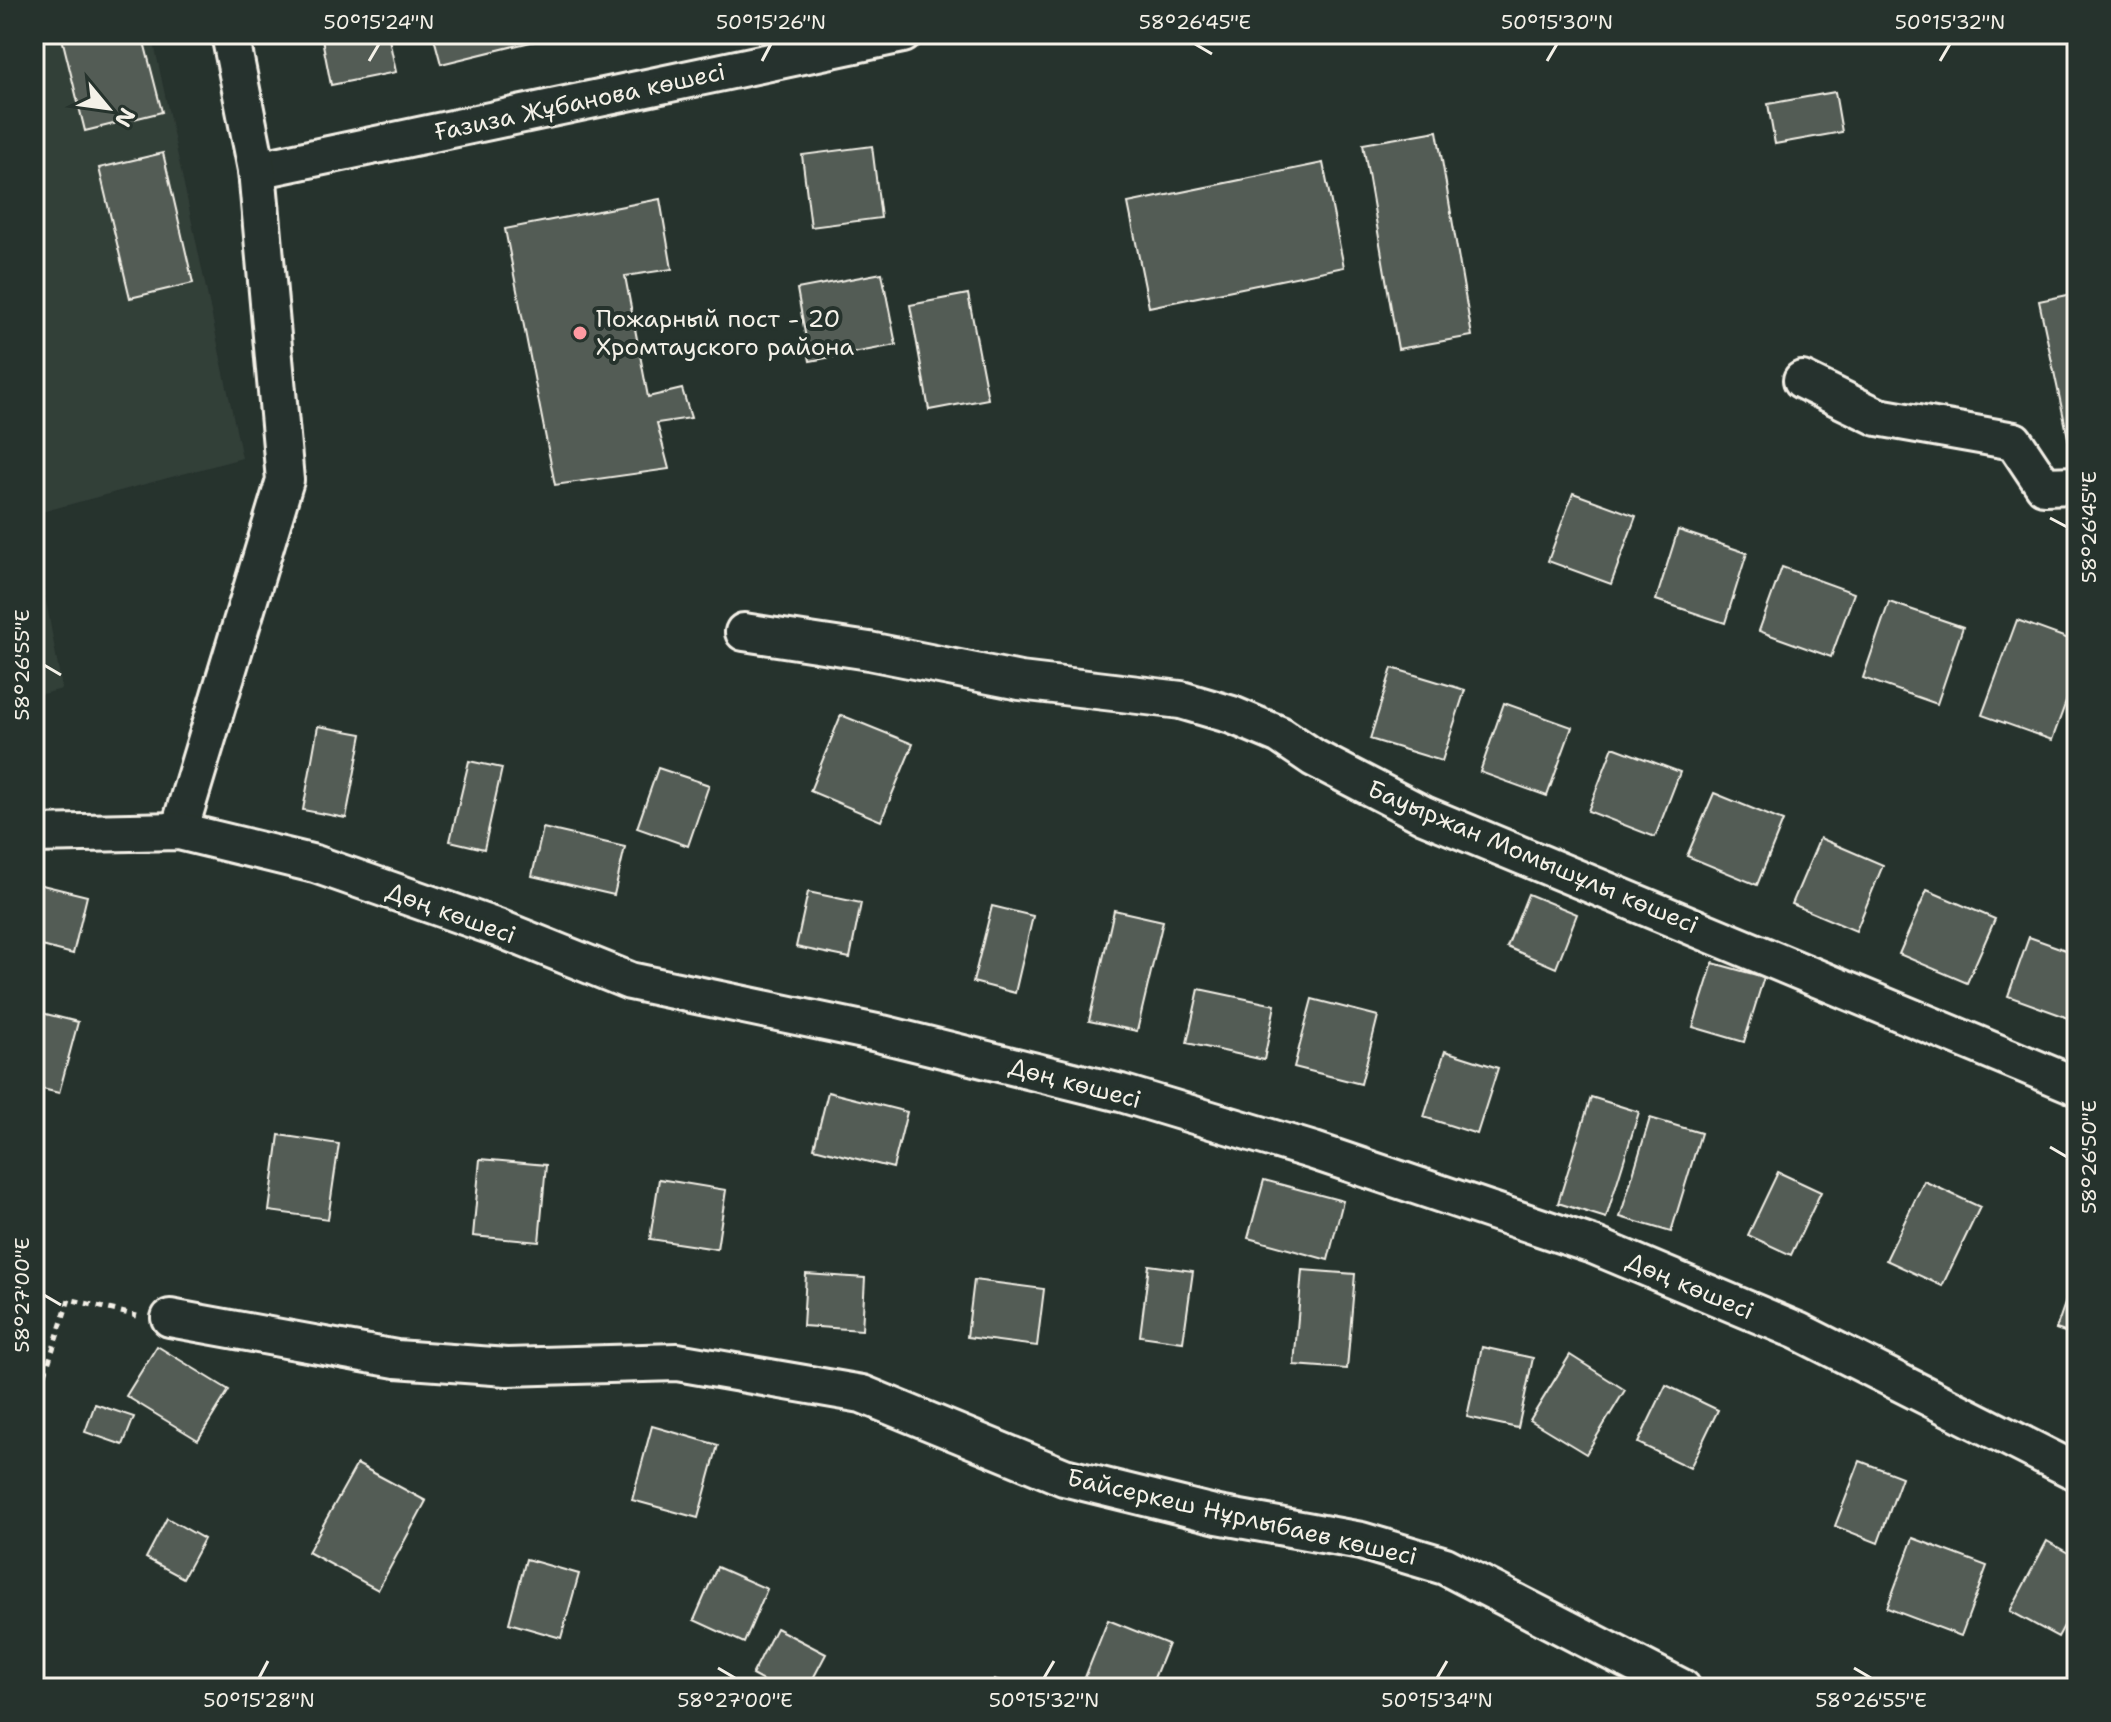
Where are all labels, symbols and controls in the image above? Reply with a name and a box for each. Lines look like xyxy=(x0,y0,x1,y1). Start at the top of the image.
text: 50°15'24"N xyxy=(324,9,434,35)
text: 50°15'26"N xyxy=(716,9,826,35)
text: 58°26'45"E xyxy=(1139,9,1251,35)
text: 50°15'30"N xyxy=(1501,9,1613,35)
text: 50°15'32"N xyxy=(1895,9,2005,35)
street label: Ғазиза Жұбанова көшесі xyxy=(432,56,728,148)
north arrow xyxy=(68,68,148,148)
text: N xyxy=(108,103,142,132)
place label: Пожарный пост - 20 Хромтауского района xyxy=(596,303,854,363)
marker: Пожарный пост - 20 Хромтауского района xyxy=(571,324,589,342)
text: 58°26'45"E xyxy=(2076,471,2102,583)
text: 58°26'55"E xyxy=(9,609,35,721)
street label: Бауыржан Момышұлы көшесі xyxy=(1363,773,1703,941)
street label: Дөң көшесі xyxy=(382,875,520,951)
street label: Дөң көшесі xyxy=(1005,1050,1145,1116)
text: 58°26'50"E xyxy=(2076,1100,2102,1214)
text: 58°27'00"E xyxy=(9,1237,35,1353)
street label: Дөң көшесі xyxy=(1621,1245,1759,1327)
street label: Байсеркеш Нұрлыбаев көшесі xyxy=(1064,1461,1420,1573)
text: 50°15'28"N xyxy=(203,1687,315,1713)
text: 58°27'00"E xyxy=(677,1687,793,1713)
text: 50°15'32"N xyxy=(989,1687,1099,1713)
text: 50°15'34"N xyxy=(1381,1687,1493,1713)
text: 58°26'55"E xyxy=(1815,1687,1927,1713)

